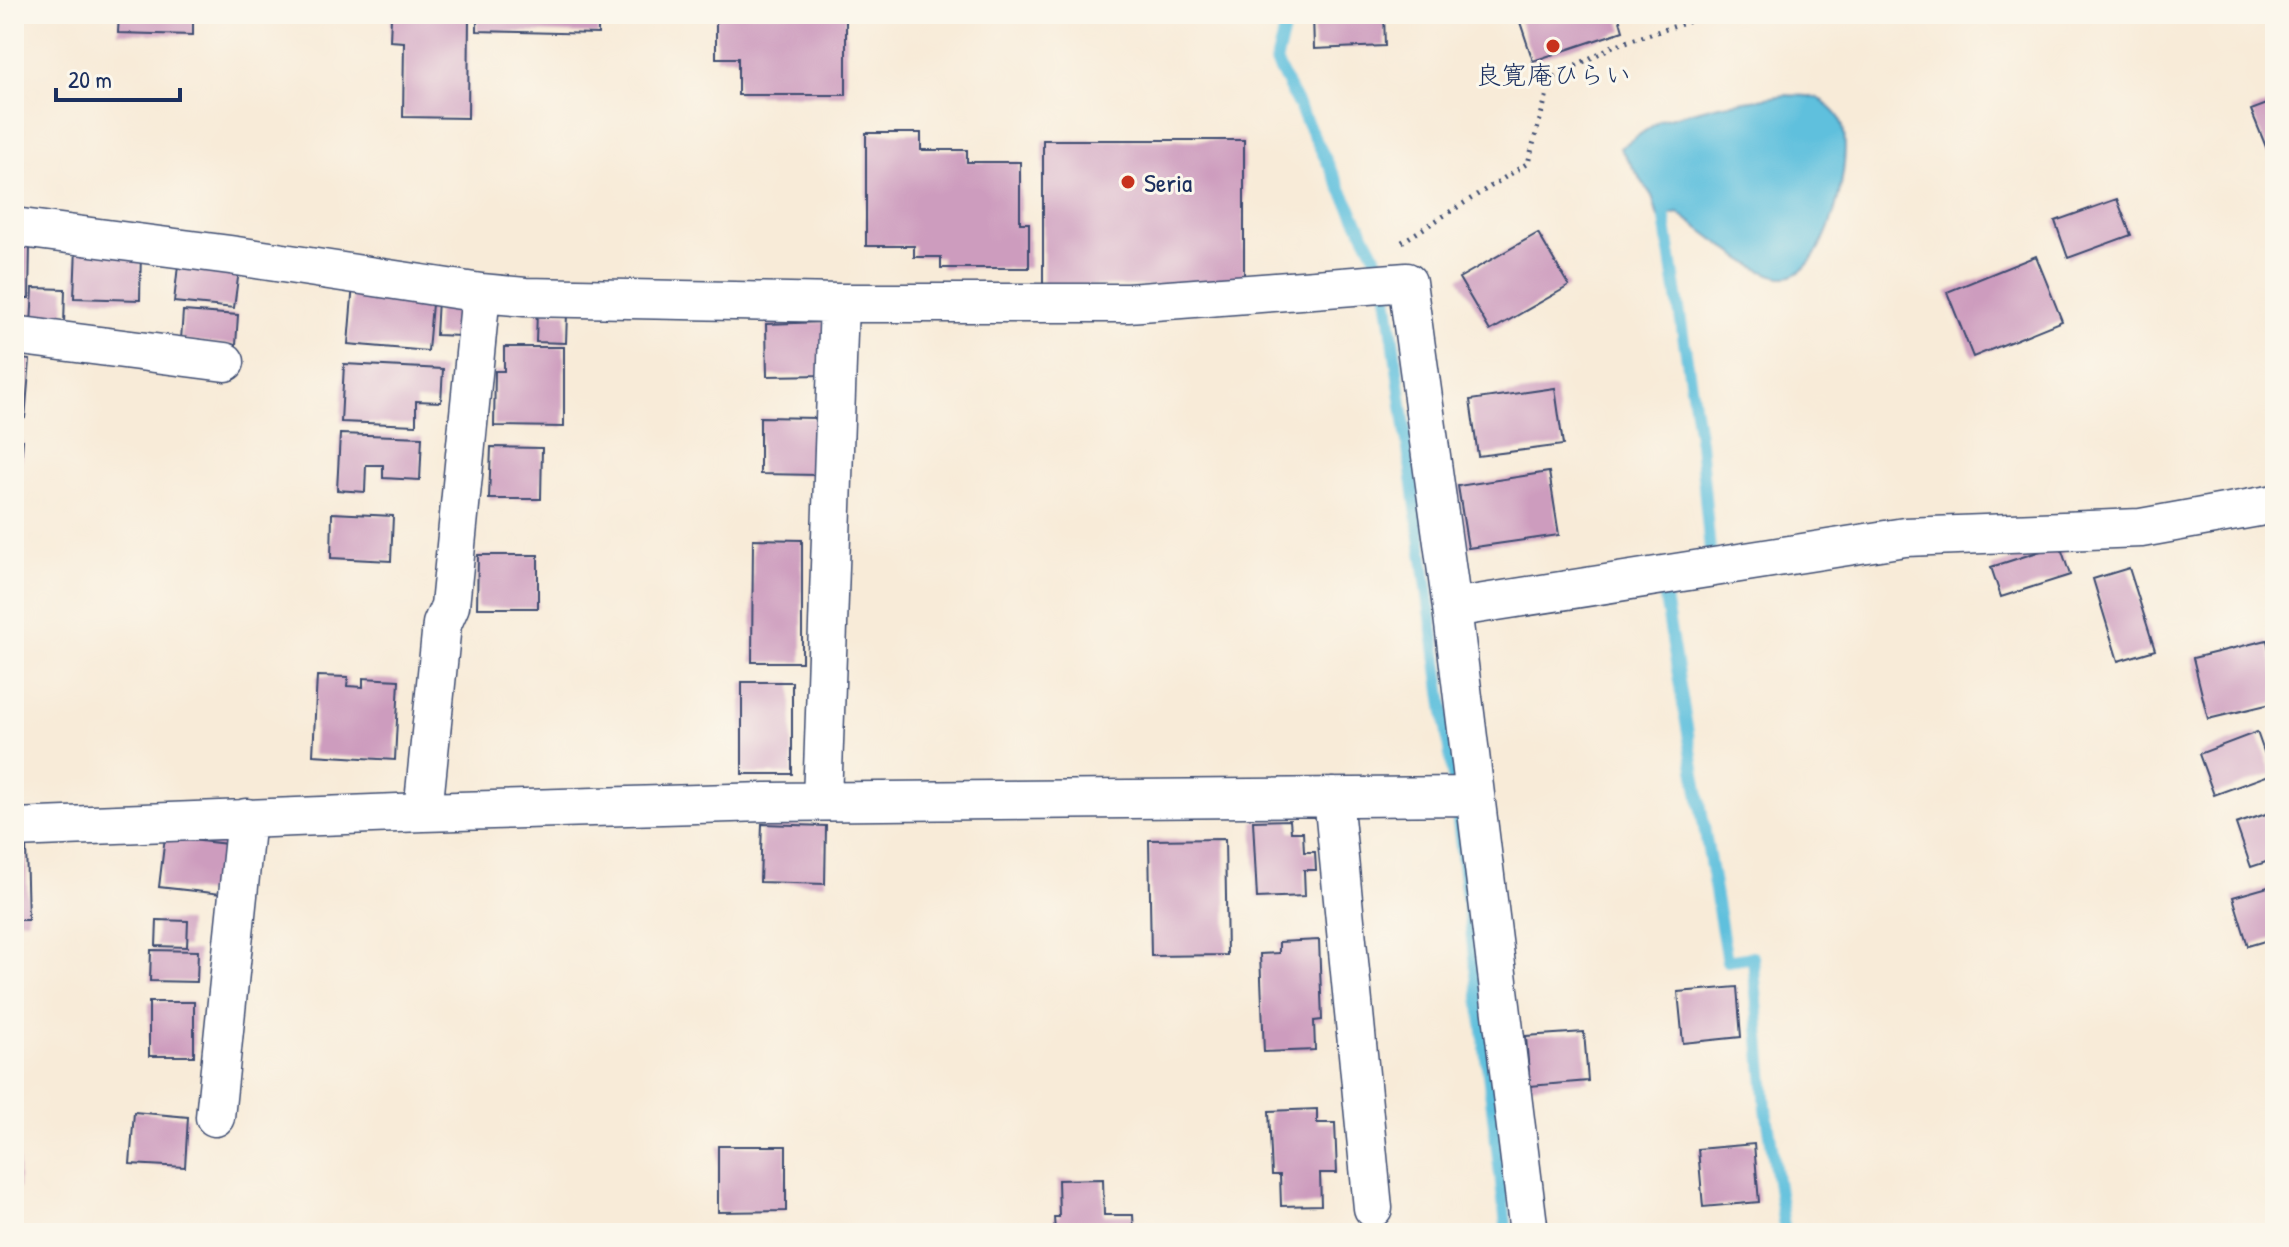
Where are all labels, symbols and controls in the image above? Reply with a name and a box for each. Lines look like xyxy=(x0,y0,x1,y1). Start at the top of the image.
marker: 良寛庵ひらい xyxy=(1544,37,1562,55)
scale bar xyxy=(56,52,180,102)
place label: 良寛庵ひらい xyxy=(1475,57,1631,92)
text: 20 m xyxy=(68,63,112,95)
place label: Seria xyxy=(1144,165,1192,200)
marker: Seria xyxy=(1119,173,1137,191)

